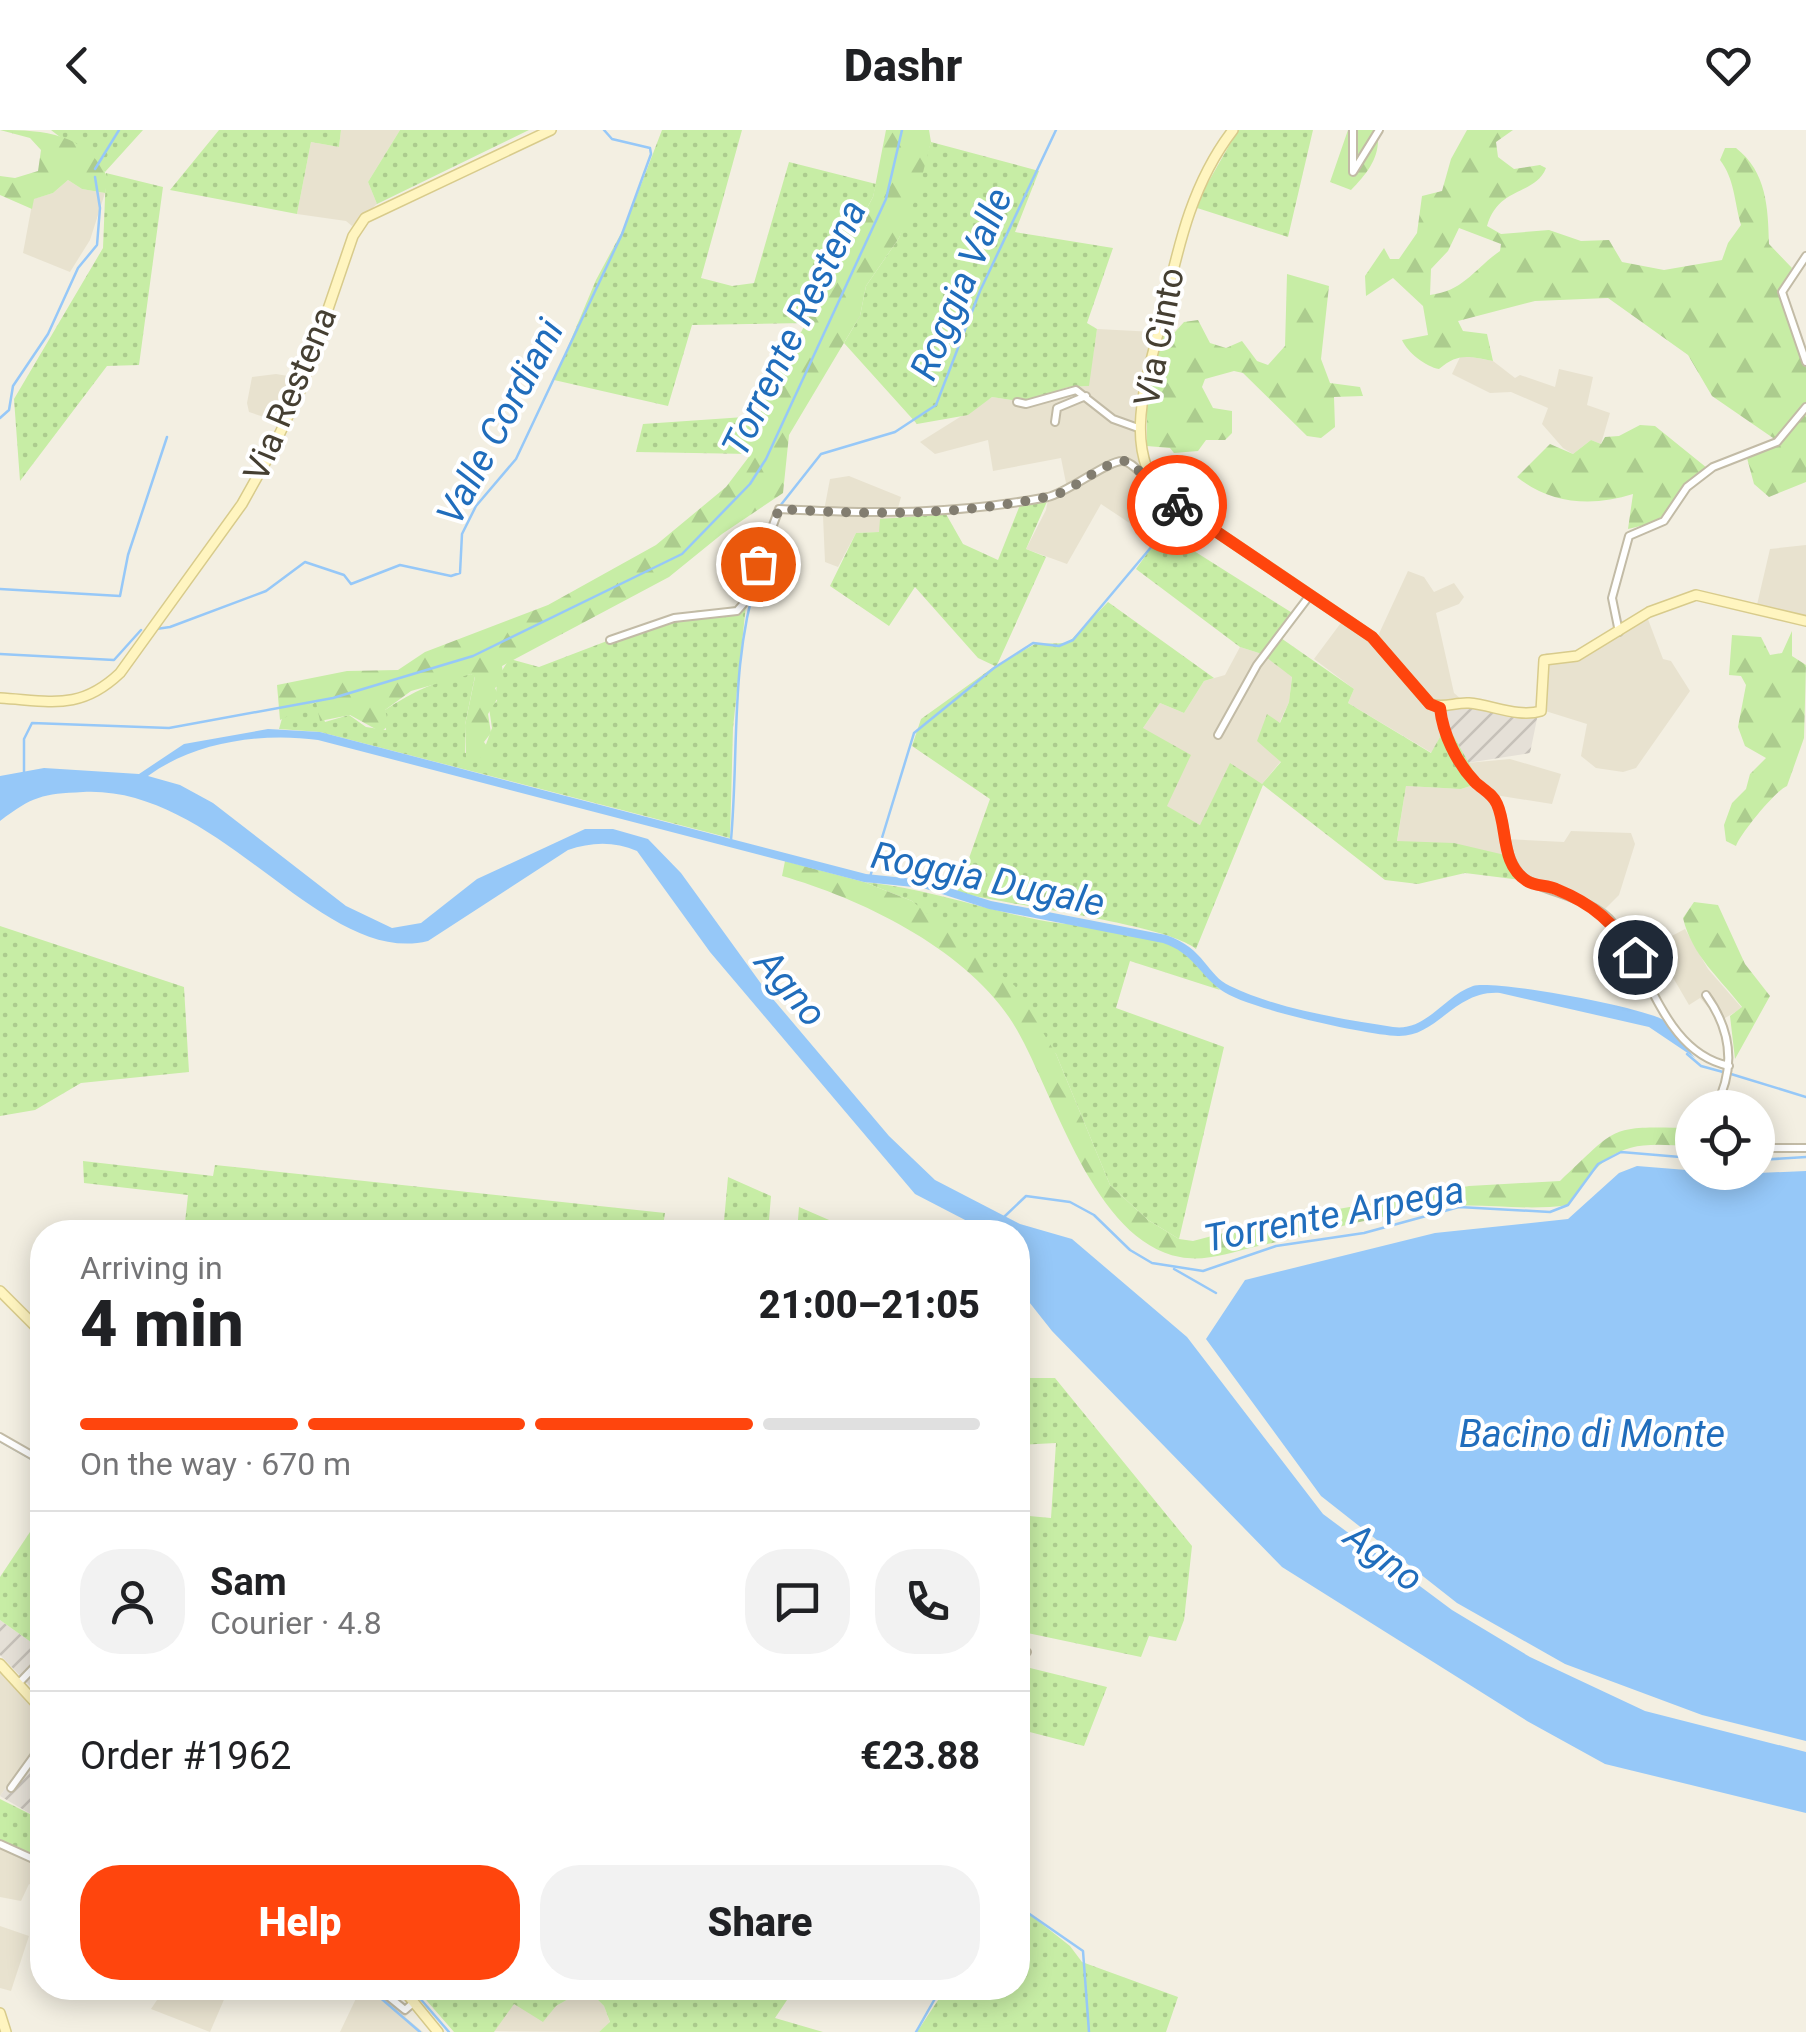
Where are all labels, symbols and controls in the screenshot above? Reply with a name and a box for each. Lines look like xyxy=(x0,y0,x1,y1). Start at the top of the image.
icon: back xyxy=(50,38,105,93)
icon: heart xyxy=(1701,38,1756,93)
text: Dashr xyxy=(844,39,962,92)
water label: Roggia Valle xyxy=(901,182,1021,386)
water label: Torrente Restena xyxy=(713,193,875,463)
street label: Via Cinto xyxy=(1126,264,1193,410)
street label: Via Restena xyxy=(235,301,345,487)
water label: Valle Cordiani xyxy=(428,312,572,532)
courier xyxy=(1127,455,1227,555)
icon: bike xyxy=(1150,478,1205,533)
pin xyxy=(716,522,801,607)
icon: bag xyxy=(731,537,786,592)
water label: Roggia Dugale xyxy=(867,833,1109,925)
pin xyxy=(1593,915,1678,1000)
icon: home xyxy=(1608,930,1663,985)
water label: Agno xyxy=(745,939,836,1035)
map controls xyxy=(1675,1090,1775,1190)
button: locate xyxy=(1675,1090,1775,1190)
water label: Torrente Arpega xyxy=(1200,1167,1468,1261)
text: Arriving in xyxy=(80,1249,223,1287)
text: 21:00–21:05 xyxy=(759,1283,980,1327)
text: 4 min xyxy=(80,1286,244,1362)
water label: Bacino di Monte xyxy=(1459,1412,1725,1456)
text: On the way · 670 m xyxy=(80,1445,351,1483)
water label: Agno xyxy=(1335,1512,1432,1600)
button: person xyxy=(80,1549,185,1654)
button: chat xyxy=(745,1549,850,1654)
button: phone xyxy=(875,1549,980,1654)
text: Sam xyxy=(210,1560,287,1604)
text: Courier · 4.8 xyxy=(210,1604,382,1642)
text: Order #1962 xyxy=(80,1734,291,1778)
text: €23.88 xyxy=(860,1734,980,1778)
button: Help xyxy=(80,1865,520,1980)
button: Share xyxy=(540,1865,980,1980)

